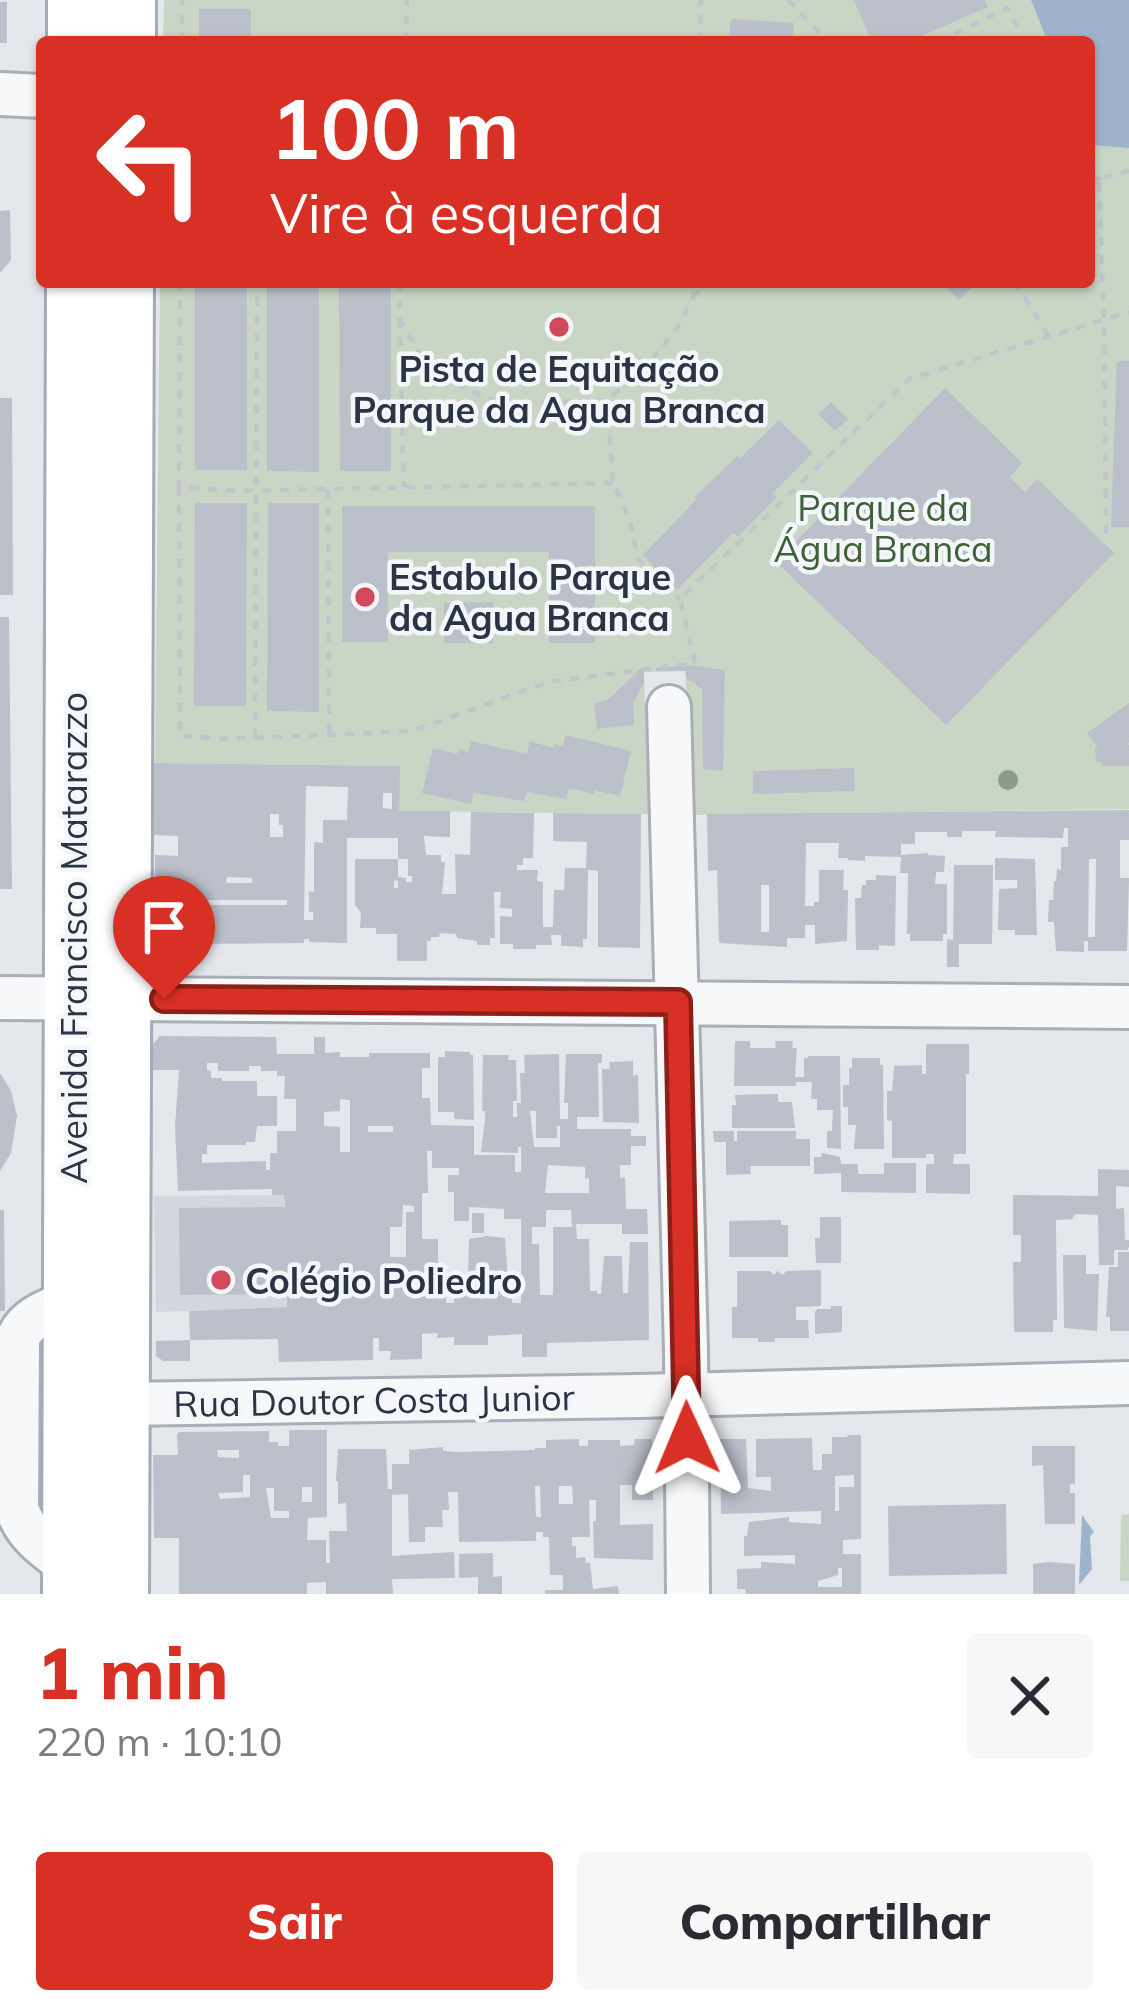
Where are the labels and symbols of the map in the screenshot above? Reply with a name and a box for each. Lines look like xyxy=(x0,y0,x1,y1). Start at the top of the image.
marker: Pista de Equitação Parque da Agua Branca xyxy=(546,314,572,340)
place label: Pista de Equitação Parque da Agua Branca xyxy=(352,346,766,432)
park label: Parque da Água Branca xyxy=(773,485,993,571)
place label: Estabulo Parque da Agua Branca xyxy=(389,554,671,640)
marker: Estabulo Parque da Agua Branca xyxy=(352,584,378,610)
street label: Avenida Francisco Matarazzo xyxy=(51,692,96,1184)
pin xyxy=(113,876,215,999)
place label: Colégio Poliedro xyxy=(245,1258,522,1303)
marker: Colégio Poliedro xyxy=(208,1267,234,1293)
street label: Rua Doutor Costa Junior xyxy=(173,1374,575,1426)
position arrow xyxy=(624,1375,750,1501)

